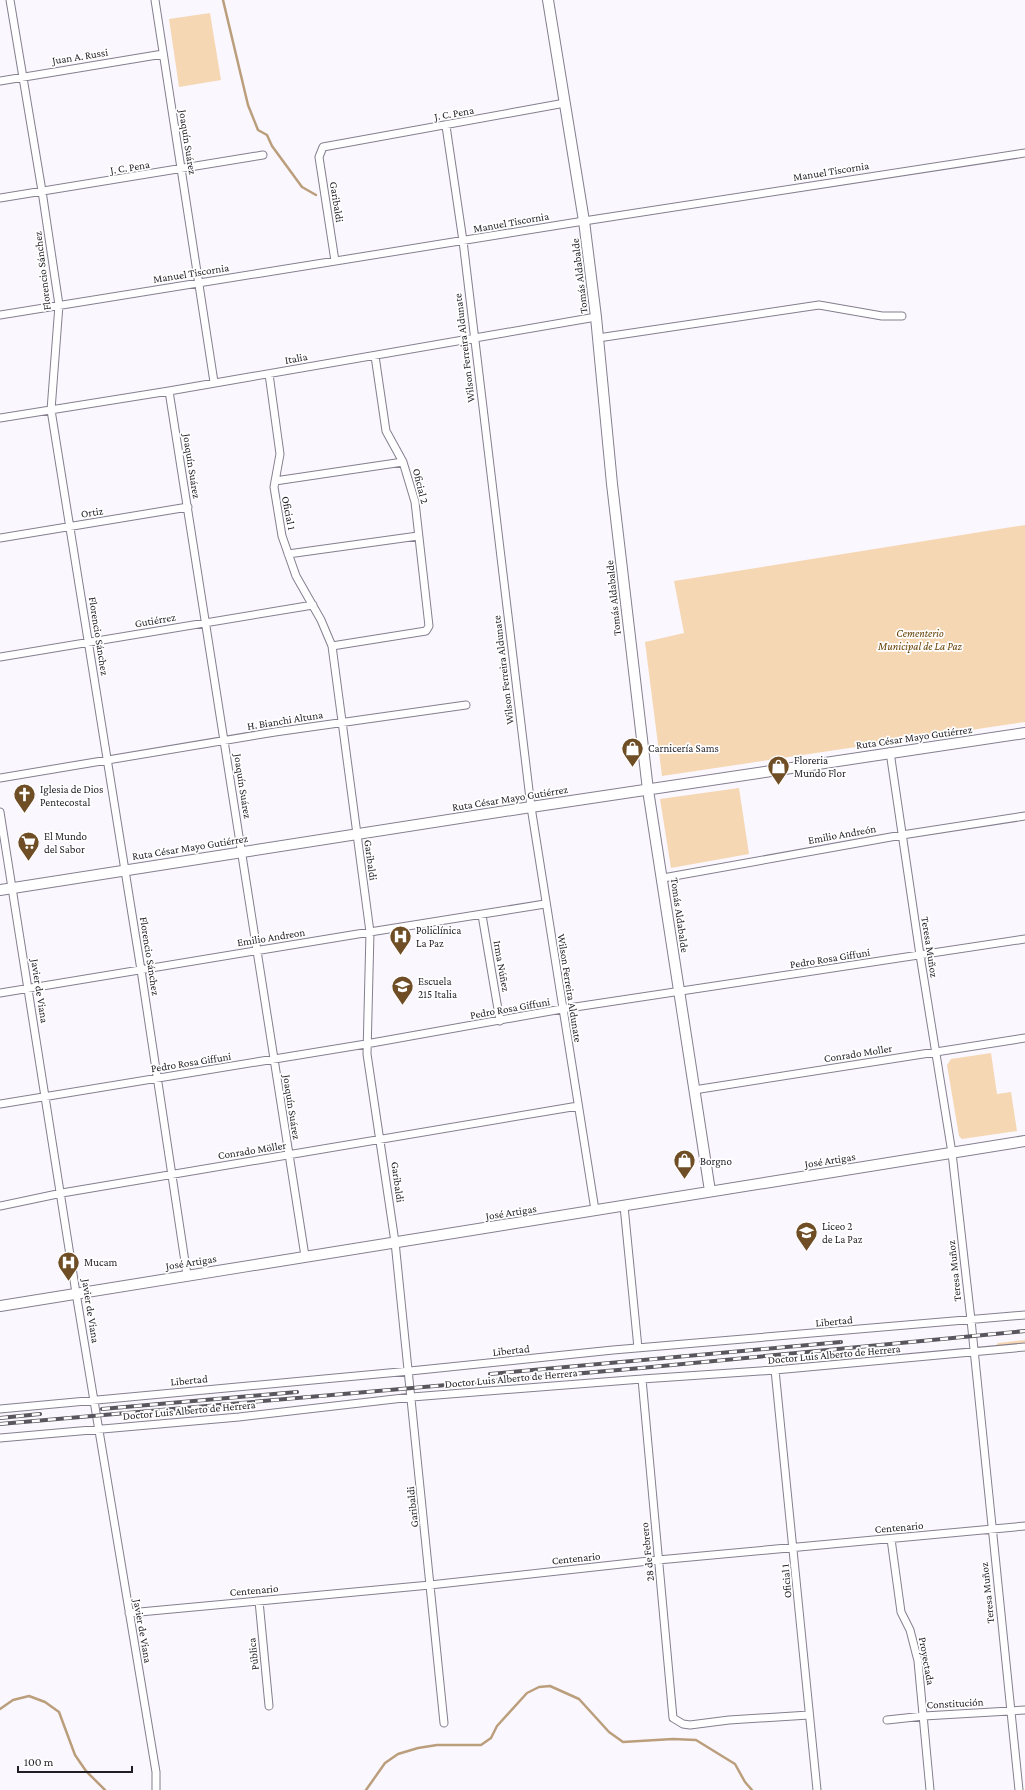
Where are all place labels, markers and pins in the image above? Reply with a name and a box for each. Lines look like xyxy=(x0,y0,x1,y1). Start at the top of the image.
shop icon: Carnicería Sams xyxy=(620,735,646,768)
place label: Carnicería Sams xyxy=(648,742,719,754)
shop icon: Floreria Mundo Flor xyxy=(766,753,792,786)
place label: Floreria Mundo Flor xyxy=(794,754,846,779)
church icon: Iglesia de Dios Pentecostal xyxy=(11,782,37,815)
place label: Iglesia de Dios Pentecostal xyxy=(40,783,103,808)
supermarket icon: El Mundo del Sabor xyxy=(16,829,42,862)
place label: El Mundo del Sabor xyxy=(44,830,88,855)
hospital icon: Policlínica La Paz xyxy=(387,923,413,956)
place label: Policlínica La Paz xyxy=(416,924,461,949)
school or university icon: Escuela 215 Italia xyxy=(390,974,416,1007)
place label: Escuela 215 Italia xyxy=(418,975,457,1000)
shop icon: Borgno xyxy=(671,1148,697,1181)
place label: Borgno xyxy=(700,1155,732,1168)
school or university icon: Liceo 2 de La Paz xyxy=(794,1219,820,1252)
place label: Liceo 2 de La Paz xyxy=(822,1220,863,1245)
hospital icon: Mucam xyxy=(55,1249,81,1282)
place label: Mucam xyxy=(84,1256,118,1268)

